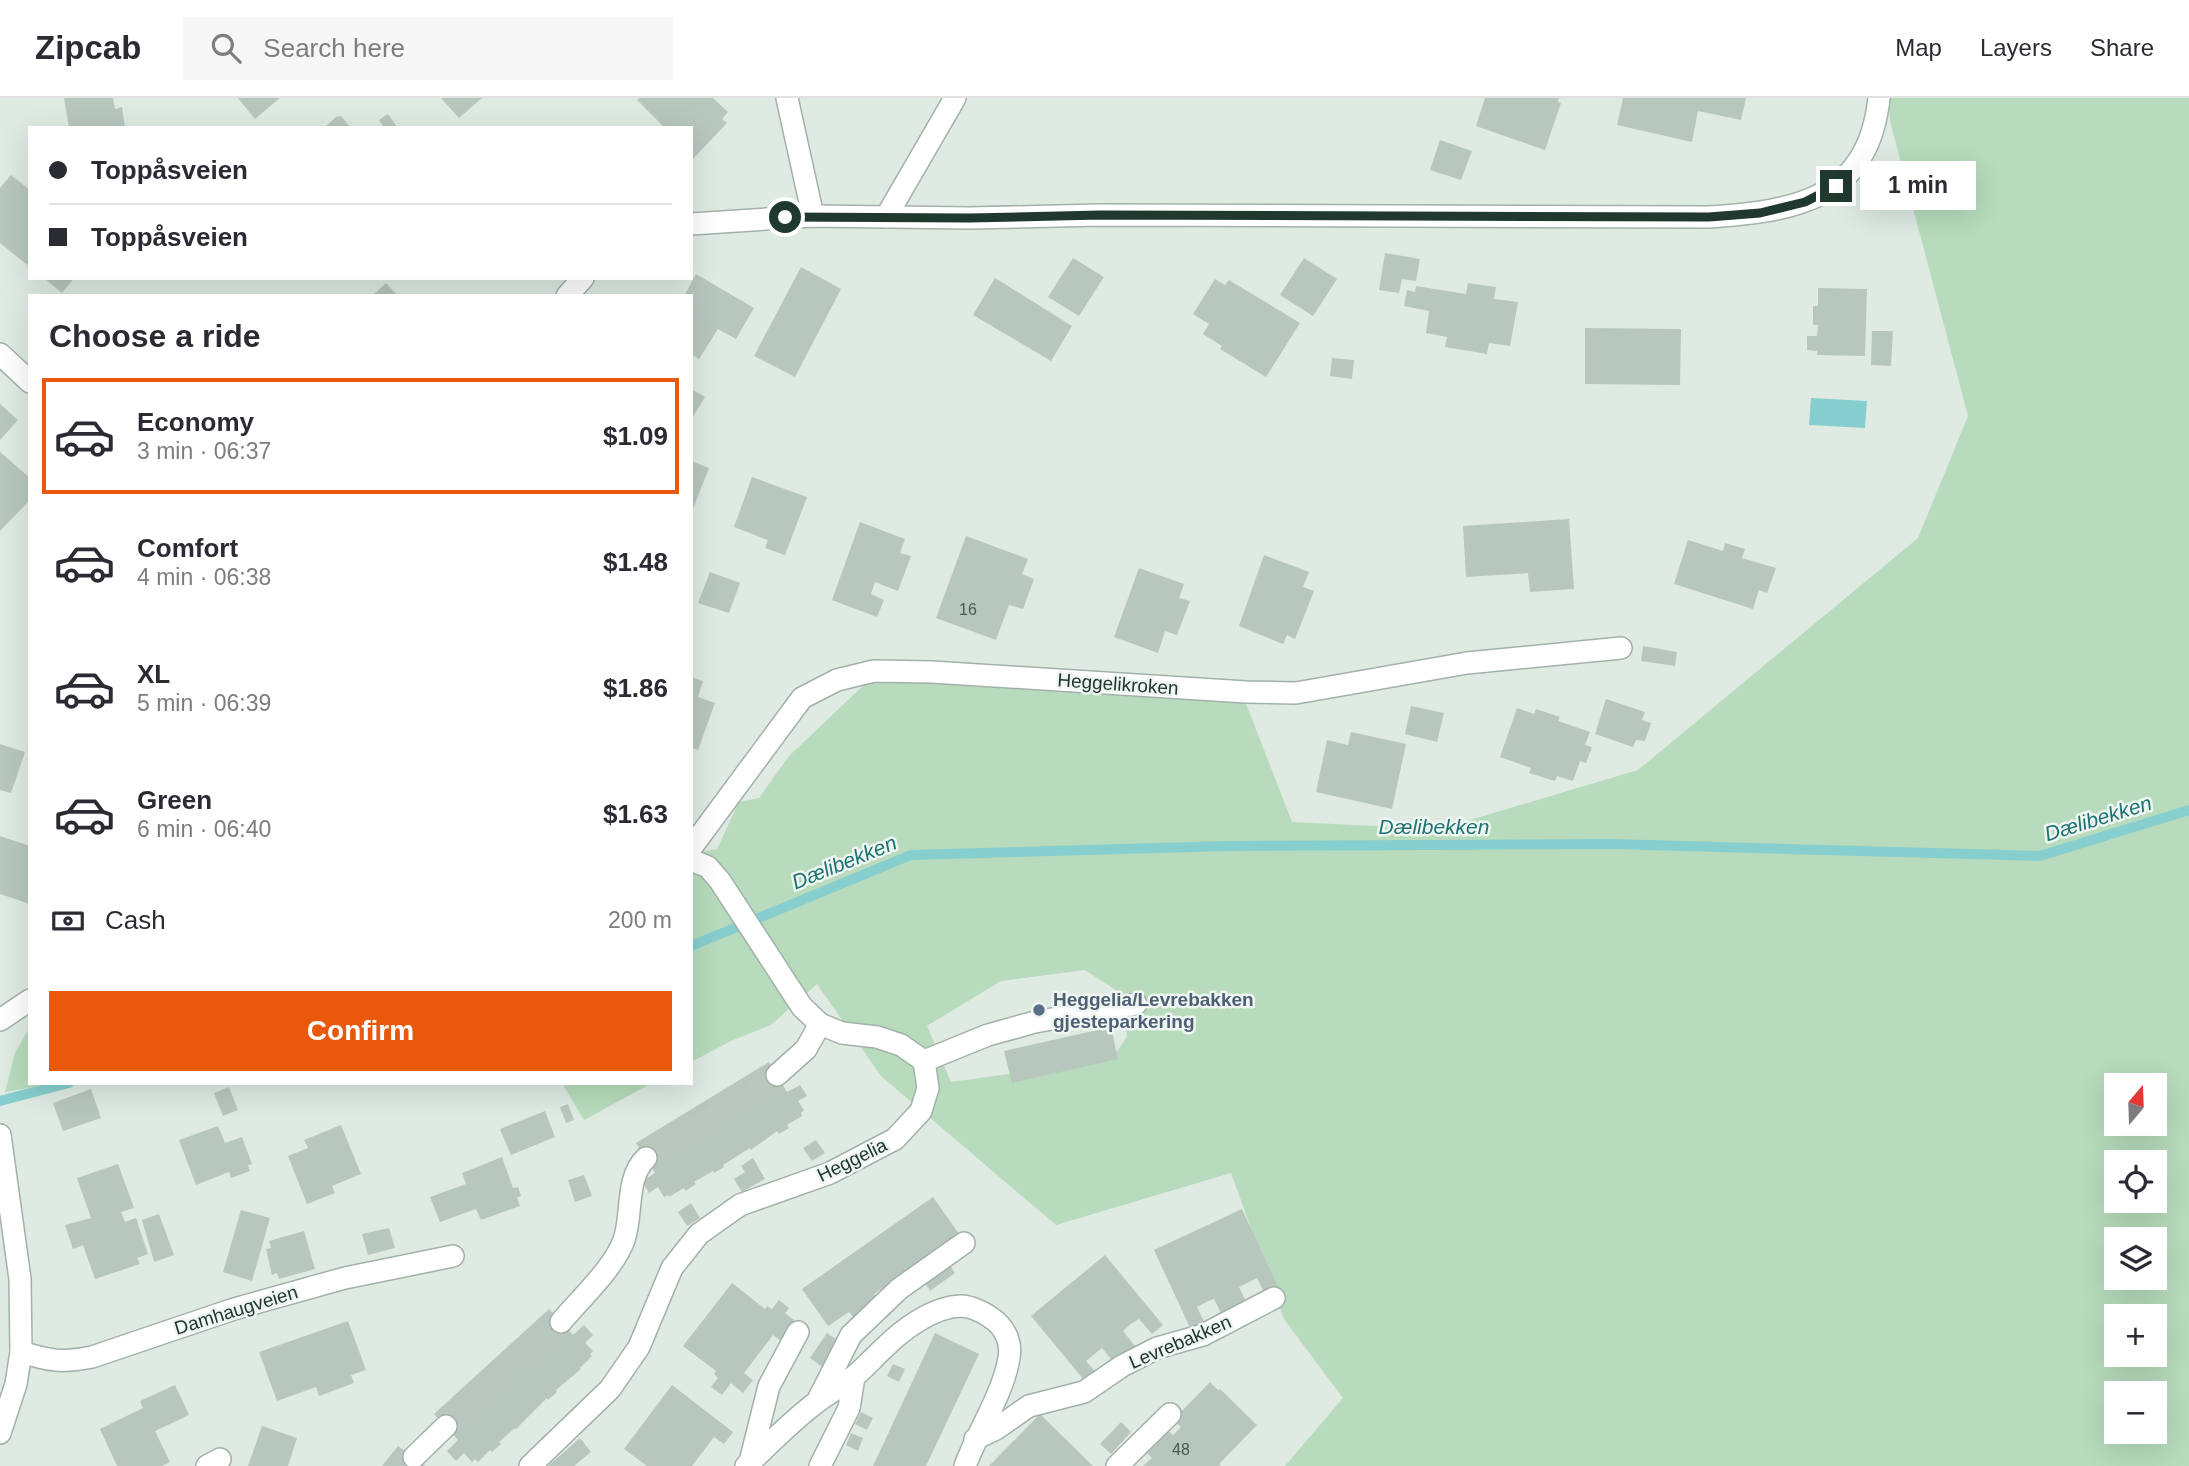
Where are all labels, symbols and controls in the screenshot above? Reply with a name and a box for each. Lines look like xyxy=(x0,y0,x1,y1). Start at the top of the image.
search box xyxy=(183,17,673,80)
text: Zipcab xyxy=(35,29,141,66)
icon: search xyxy=(207,29,245,67)
text: Search here xyxy=(263,33,405,63)
text: Map xyxy=(1895,34,1942,61)
text: Layers xyxy=(1980,34,2052,61)
text: Share xyxy=(2090,34,2154,61)
text: Toppåsveien xyxy=(91,155,248,185)
callout: 1 min xyxy=(1860,162,1976,210)
route end xyxy=(1820,170,1852,202)
text: 1 min xyxy=(1888,172,1948,198)
route start xyxy=(769,201,801,233)
text: Toppåsveien xyxy=(91,222,248,252)
text: Choose a ride xyxy=(49,318,261,354)
icon: car xyxy=(53,405,116,468)
text: Economy xyxy=(137,407,254,437)
text: $1.09 xyxy=(603,421,668,451)
text: 3 min · 06:37 xyxy=(137,438,271,464)
icon: car xyxy=(53,531,116,594)
text: Comfort xyxy=(137,533,238,563)
text: $1.48 xyxy=(603,547,668,577)
text: 4 min · 06:38 xyxy=(137,564,271,590)
house number: 16 xyxy=(959,601,977,618)
icon: car xyxy=(53,657,116,720)
text: XL xyxy=(137,659,170,689)
street label: Heggelikroken xyxy=(1057,669,1179,699)
text: $1.86 xyxy=(603,673,668,703)
text: 5 min · 06:39 xyxy=(137,690,271,716)
icon: car xyxy=(53,783,116,846)
text: Green xyxy=(137,785,212,815)
water label: Dælibekken xyxy=(2042,791,2154,845)
text: $1.63 xyxy=(603,799,668,829)
water label: Dælibekken xyxy=(1379,815,1489,838)
text: 6 min · 06:40 xyxy=(137,816,271,842)
water label: Dælibekken xyxy=(788,831,900,893)
icon: cash xyxy=(49,902,87,940)
text: Cash xyxy=(105,905,166,935)
text: 200 m xyxy=(608,907,672,933)
place label: Heggelia/Levrebakken gjesteparkering xyxy=(1053,989,1254,1032)
button: Confirm xyxy=(49,991,672,1071)
marker: Heggelia/Levrebakken gjesteparkering xyxy=(1031,1002,1047,1018)
north arrow xyxy=(2104,1073,2166,1136)
map controls xyxy=(2104,1073,2167,1444)
street label: Heggelia xyxy=(814,1134,891,1186)
button: locate xyxy=(2104,1150,2167,1213)
button: layers xyxy=(2104,1227,2167,1290)
street label: Damhaugveien xyxy=(172,1281,300,1339)
button: + xyxy=(2104,1304,2167,1367)
street label: Levrebakken xyxy=(1126,1311,1234,1373)
button: − xyxy=(2104,1381,2167,1444)
house number: 48 xyxy=(1172,1441,1190,1458)

